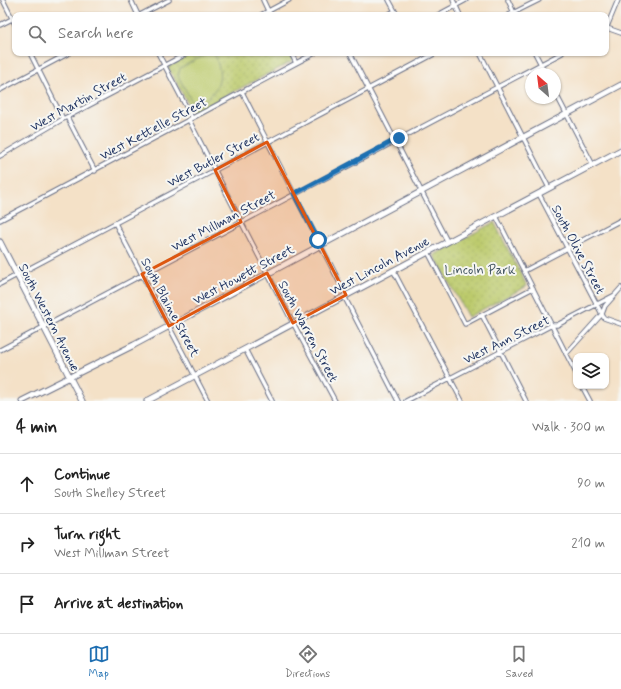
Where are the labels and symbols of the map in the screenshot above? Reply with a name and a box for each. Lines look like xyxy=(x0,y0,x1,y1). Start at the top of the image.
north arrow xyxy=(525,68,561,104)
street label: West Martin Street xyxy=(28,69,130,136)
street label: West Kettelle Street xyxy=(97,94,210,165)
street label: West Butler Street xyxy=(165,129,263,192)
route end xyxy=(390,129,408,147)
street label: West Millman Street xyxy=(169,187,279,256)
street label: South Olive Street xyxy=(547,202,608,297)
route start xyxy=(309,231,327,249)
street label: West Lincoln Avenue xyxy=(327,233,432,300)
street label: West Howett Street xyxy=(190,241,298,309)
street label: South Blaine Street xyxy=(136,255,203,361)
street label: South Western Avenue xyxy=(14,261,83,375)
park label: Lincoln Park xyxy=(445,262,516,279)
street label: South Warren Street xyxy=(274,278,342,386)
street label: West Ann Street xyxy=(461,312,553,369)

